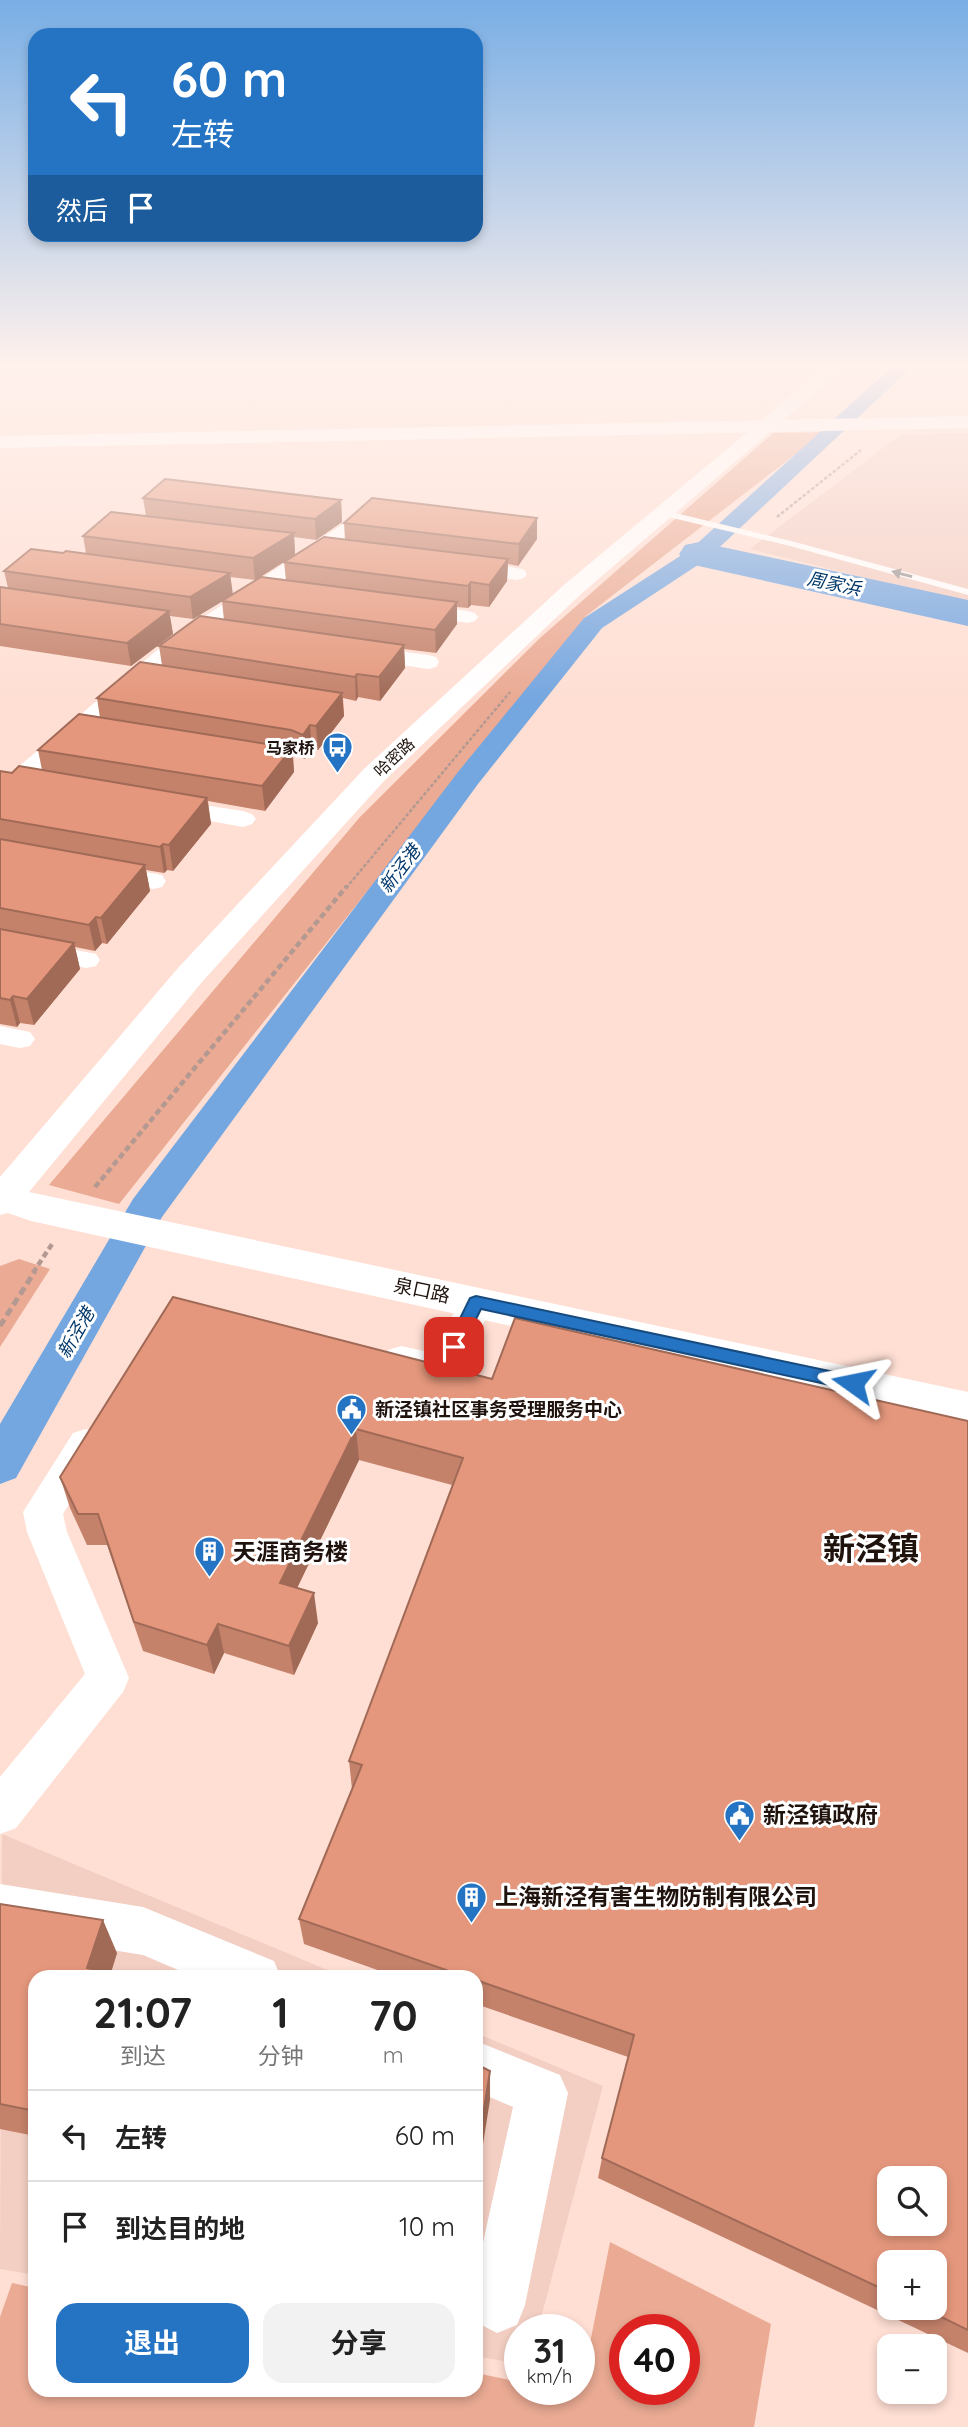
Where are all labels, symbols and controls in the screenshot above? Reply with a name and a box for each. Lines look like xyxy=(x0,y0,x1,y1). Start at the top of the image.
text: 60 m xyxy=(171,48,287,109)
icon: left xyxy=(56,56,147,147)
text: 左转 xyxy=(171,114,235,154)
icon: arrive xyxy=(122,189,160,227)
text: 然后 xyxy=(56,194,108,227)
water label: 周家浜 xyxy=(805,567,865,601)
one-way arrow xyxy=(891,568,913,579)
bus stop icon: 马家桥 xyxy=(320,731,354,775)
street label: 哈密路 xyxy=(370,733,418,781)
place label: 马家桥 xyxy=(266,738,315,758)
water label: 新泾港 xyxy=(374,838,427,897)
street label: 泉口路 xyxy=(392,1272,452,1308)
water label: 新泾港 xyxy=(52,1301,101,1362)
pin xyxy=(424,1317,484,1377)
icon: arrive xyxy=(435,1328,473,1366)
position arrow xyxy=(816,1346,890,1420)
public building icon: 新泾镇社区事务受理服务中心 xyxy=(335,1392,369,1436)
place label: 新泾镇社区事务受理服务中心 xyxy=(375,1397,622,1421)
district label: 新泾镇 xyxy=(823,1528,919,1568)
building icon: 天涯商务楼 xyxy=(193,1535,227,1579)
place label: 天涯商务楼 xyxy=(233,1537,348,1566)
public building icon: 新泾镇政府 xyxy=(723,1798,757,1842)
place label: 新泾镇政府 xyxy=(763,1800,878,1829)
building icon: 上海新泾有害生物防制有限公司 xyxy=(455,1880,489,1924)
place label: 上海新泾有害生物防制有限公司 xyxy=(495,1882,817,1911)
text: 21:07 xyxy=(93,1986,192,2039)
text: 1 xyxy=(272,1986,289,2039)
text: 70 xyxy=(369,1989,418,2042)
text: m xyxy=(383,2040,404,2069)
text: 到达 xyxy=(120,2041,166,2070)
text: 分钟 xyxy=(258,2041,304,2070)
icon: left xyxy=(56,2117,94,2155)
text: 60 m xyxy=(395,2119,455,2152)
text: 左转 xyxy=(115,2121,167,2154)
map controls xyxy=(877,2166,947,2404)
button: search xyxy=(877,2166,947,2236)
icon: arrive xyxy=(56,2208,94,2246)
text: 10 m xyxy=(399,2210,455,2243)
text: 到达目的地 xyxy=(115,2212,245,2245)
button: + xyxy=(877,2250,947,2320)
button: 退出 xyxy=(56,2303,249,2383)
button: 分享 xyxy=(263,2303,455,2383)
speed limit sign: 40 xyxy=(609,2314,700,2405)
text: 31 xyxy=(533,2328,566,2372)
button: − xyxy=(877,2334,947,2404)
text: km/h xyxy=(527,2365,572,2388)

